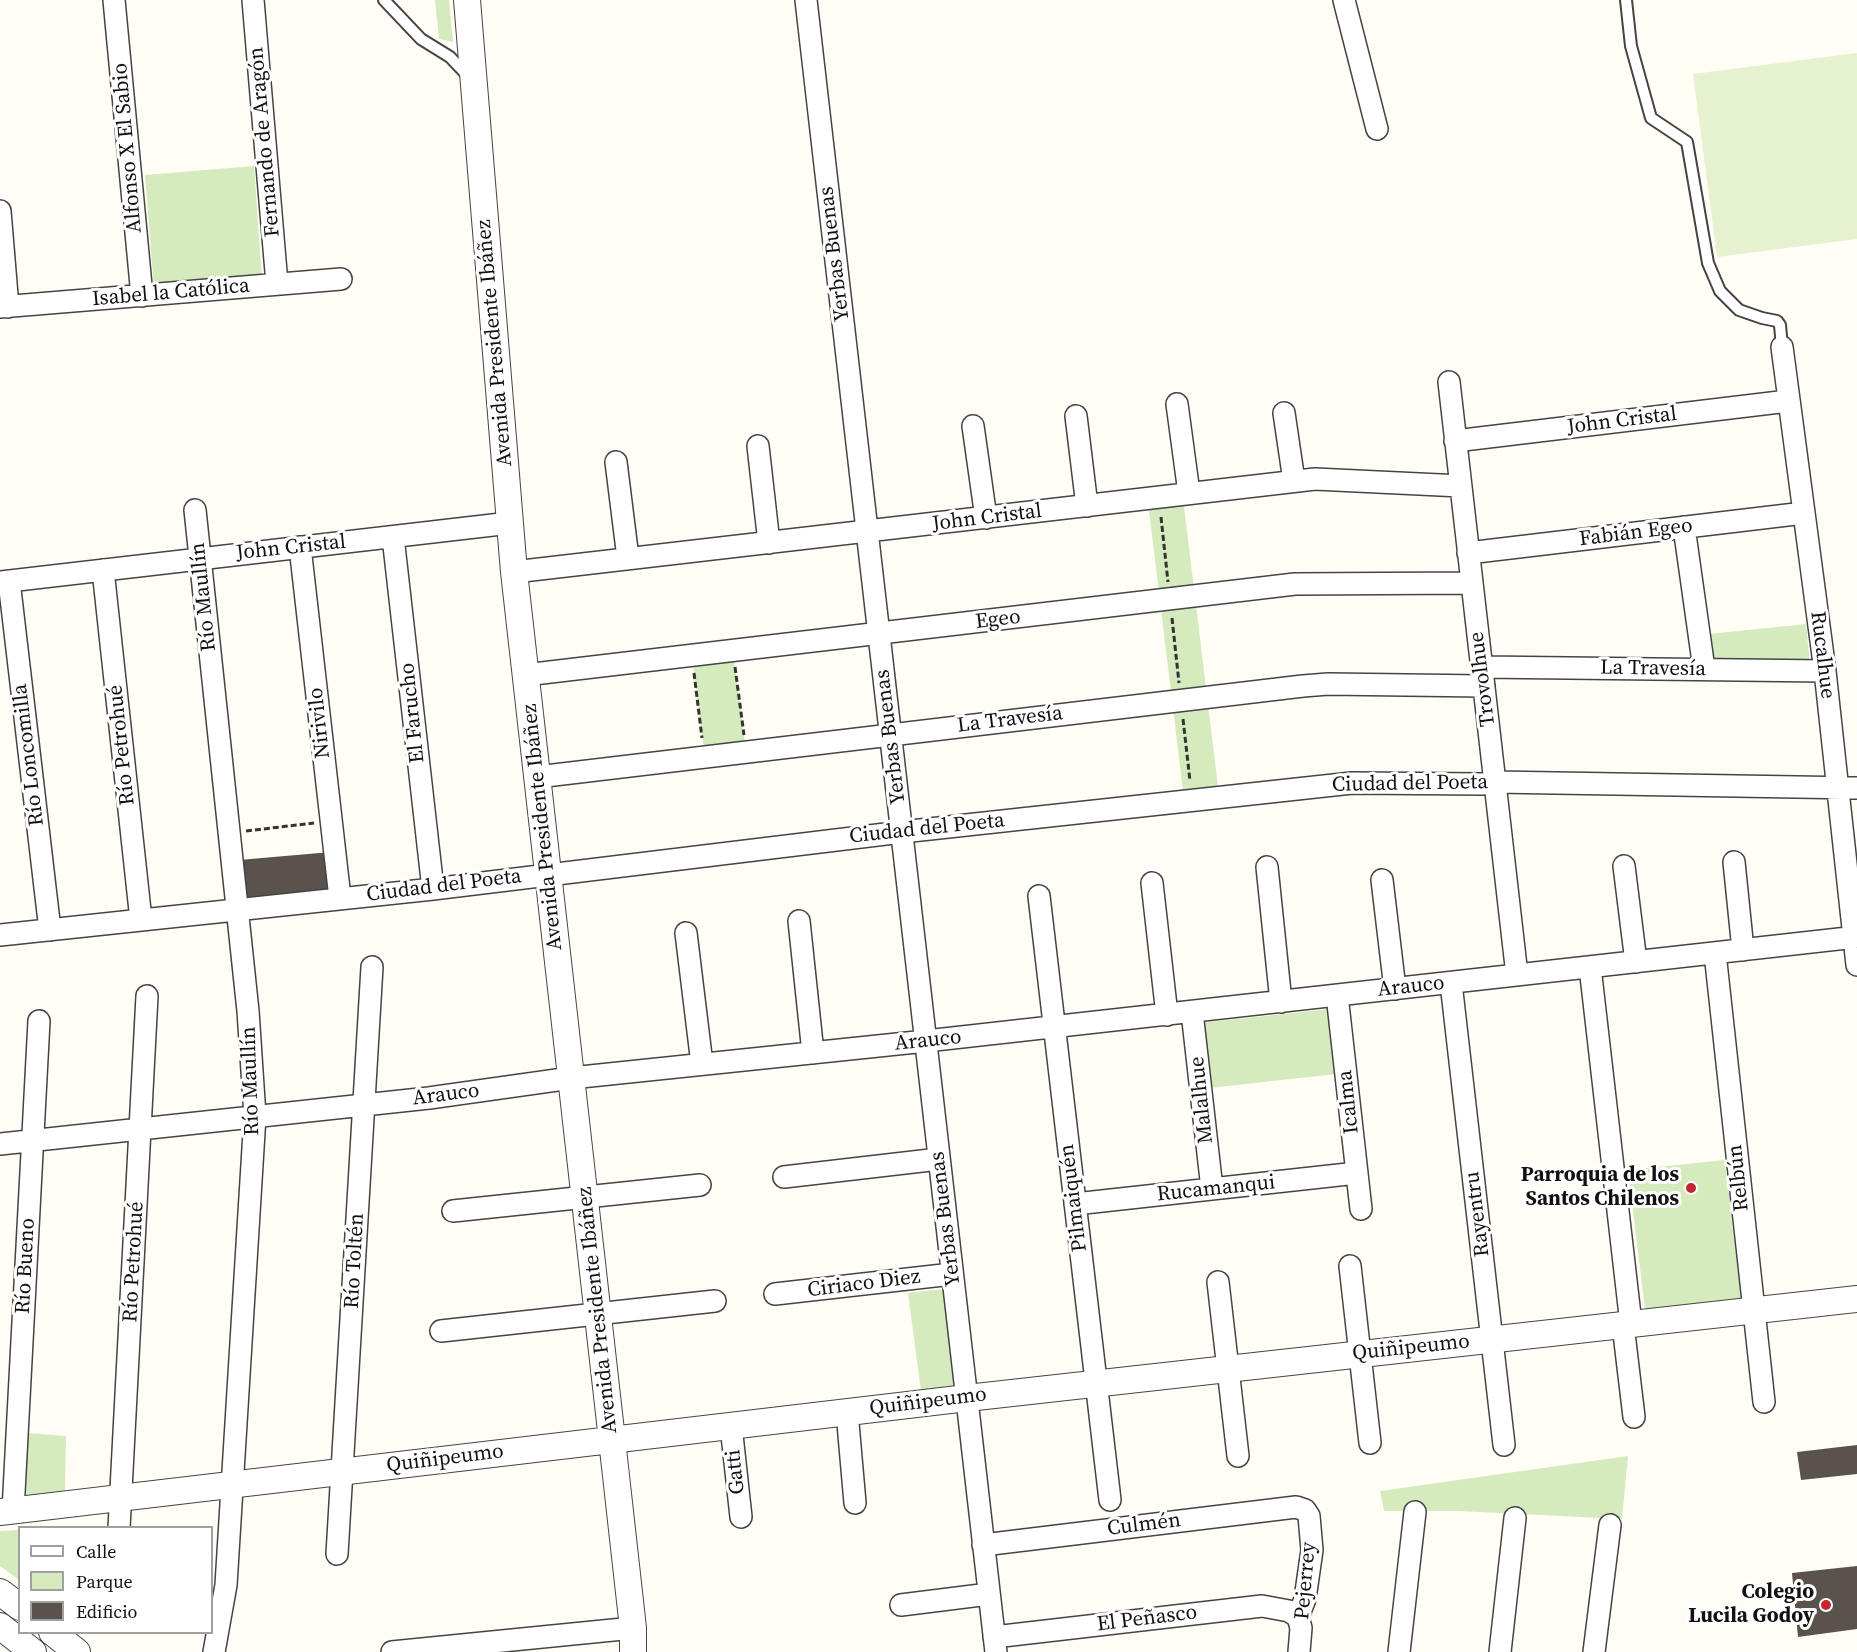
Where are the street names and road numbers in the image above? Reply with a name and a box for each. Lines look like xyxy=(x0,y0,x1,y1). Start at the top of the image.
street label: Fernando de Aragón xyxy=(244,46,286,238)
street label: Alfonso X El Sabio xyxy=(108,62,148,234)
street label: Yerbas Buenas xyxy=(814,185,856,323)
street label: Avenida Presidente Ibáñez xyxy=(472,218,518,468)
street label: Isabel la Católica xyxy=(91,274,251,312)
street label: John Cristal xyxy=(1566,402,1678,440)
street label: John Cristal xyxy=(931,499,1043,537)
street label: Fabián Egeo xyxy=(1578,514,1694,552)
street label: John Cristal xyxy=(235,530,347,566)
street label: Río Maullín xyxy=(186,541,222,653)
street label: Egeo xyxy=(974,605,1022,635)
street label: Rucalhue xyxy=(1804,610,1840,700)
street label: Trovolhue xyxy=(1465,630,1501,728)
street label: La Travesía xyxy=(1600,655,1706,683)
street label: El Farucho xyxy=(395,662,431,764)
street label: Yerbas Buenas xyxy=(870,668,912,806)
street label: Río Loncomilla xyxy=(8,682,50,828)
street label: Río Petrohué xyxy=(103,683,141,807)
street label: Nirivilo xyxy=(304,686,336,760)
street label: La Travesía xyxy=(956,701,1064,739)
street label: Avenida Presidente Ibáñez xyxy=(518,702,568,952)
street label: Ciudad del Poeta xyxy=(1332,770,1488,798)
street label: Ciudad del Poeta xyxy=(848,808,1006,850)
street label: Ciudad del Poeta xyxy=(365,864,523,908)
street label: Arauco xyxy=(1376,971,1446,1003)
street label: Arauco xyxy=(893,1025,963,1057)
street label: Río Maullín xyxy=(237,1026,265,1136)
street label: Malalhue xyxy=(1185,1055,1219,1145)
street label: Icalma xyxy=(1333,1069,1365,1135)
street label: Arauco xyxy=(411,1078,481,1112)
street label: Pilmaiquén xyxy=(1055,1143,1093,1253)
street label: Relbún xyxy=(1723,1143,1755,1213)
street label: Yerbas Buenas xyxy=(925,1150,967,1288)
street label: Rucamanqui xyxy=(1156,1170,1276,1208)
street label: Rayentru xyxy=(1460,1170,1496,1258)
street label: Avenida Presidente Ibáñez xyxy=(573,1185,623,1435)
street label: Río Petrohué xyxy=(118,1201,150,1323)
street label: Río Toltén xyxy=(340,1213,370,1309)
street label: Río Bueno xyxy=(11,1217,41,1315)
street label: Ciriaco Diez xyxy=(806,1265,922,1303)
street label: Quiñipeumo xyxy=(1351,1329,1471,1367)
street label: Quiñipeumo xyxy=(868,1382,988,1422)
street label: Quiñipeumo xyxy=(385,1439,505,1479)
street label: Gatti xyxy=(721,1448,751,1496)
street label: Culmén xyxy=(1106,1508,1182,1542)
street label: Pejerrey xyxy=(1290,1541,1322,1621)
street label: El Peñasco xyxy=(1095,1600,1199,1638)

